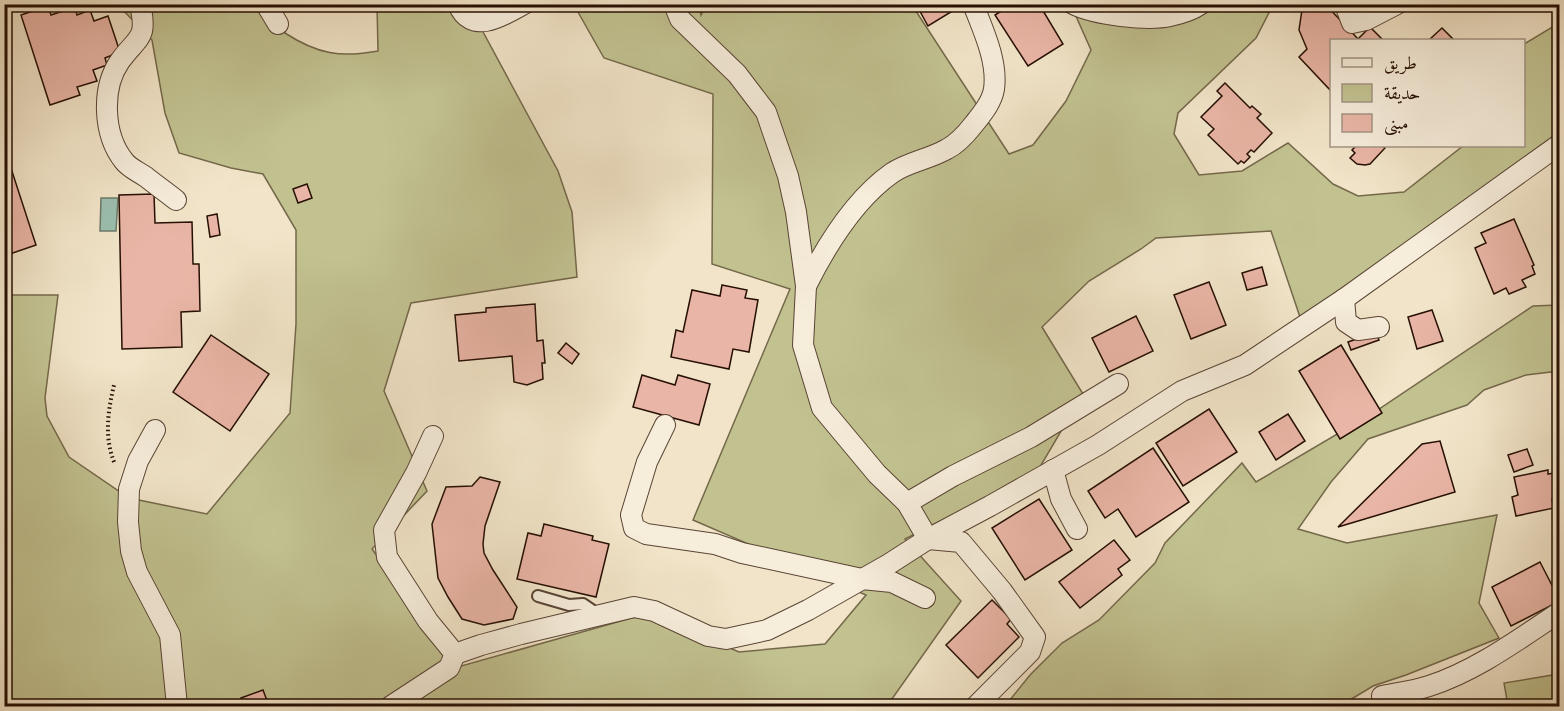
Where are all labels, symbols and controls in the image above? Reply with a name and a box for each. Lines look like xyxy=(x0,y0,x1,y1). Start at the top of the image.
legend xyxy=(1330,39,1525,147)
text: طريق xyxy=(1384,51,1417,75)
text: حديقة xyxy=(1384,81,1420,104)
text: مبنى xyxy=(1384,111,1409,136)

